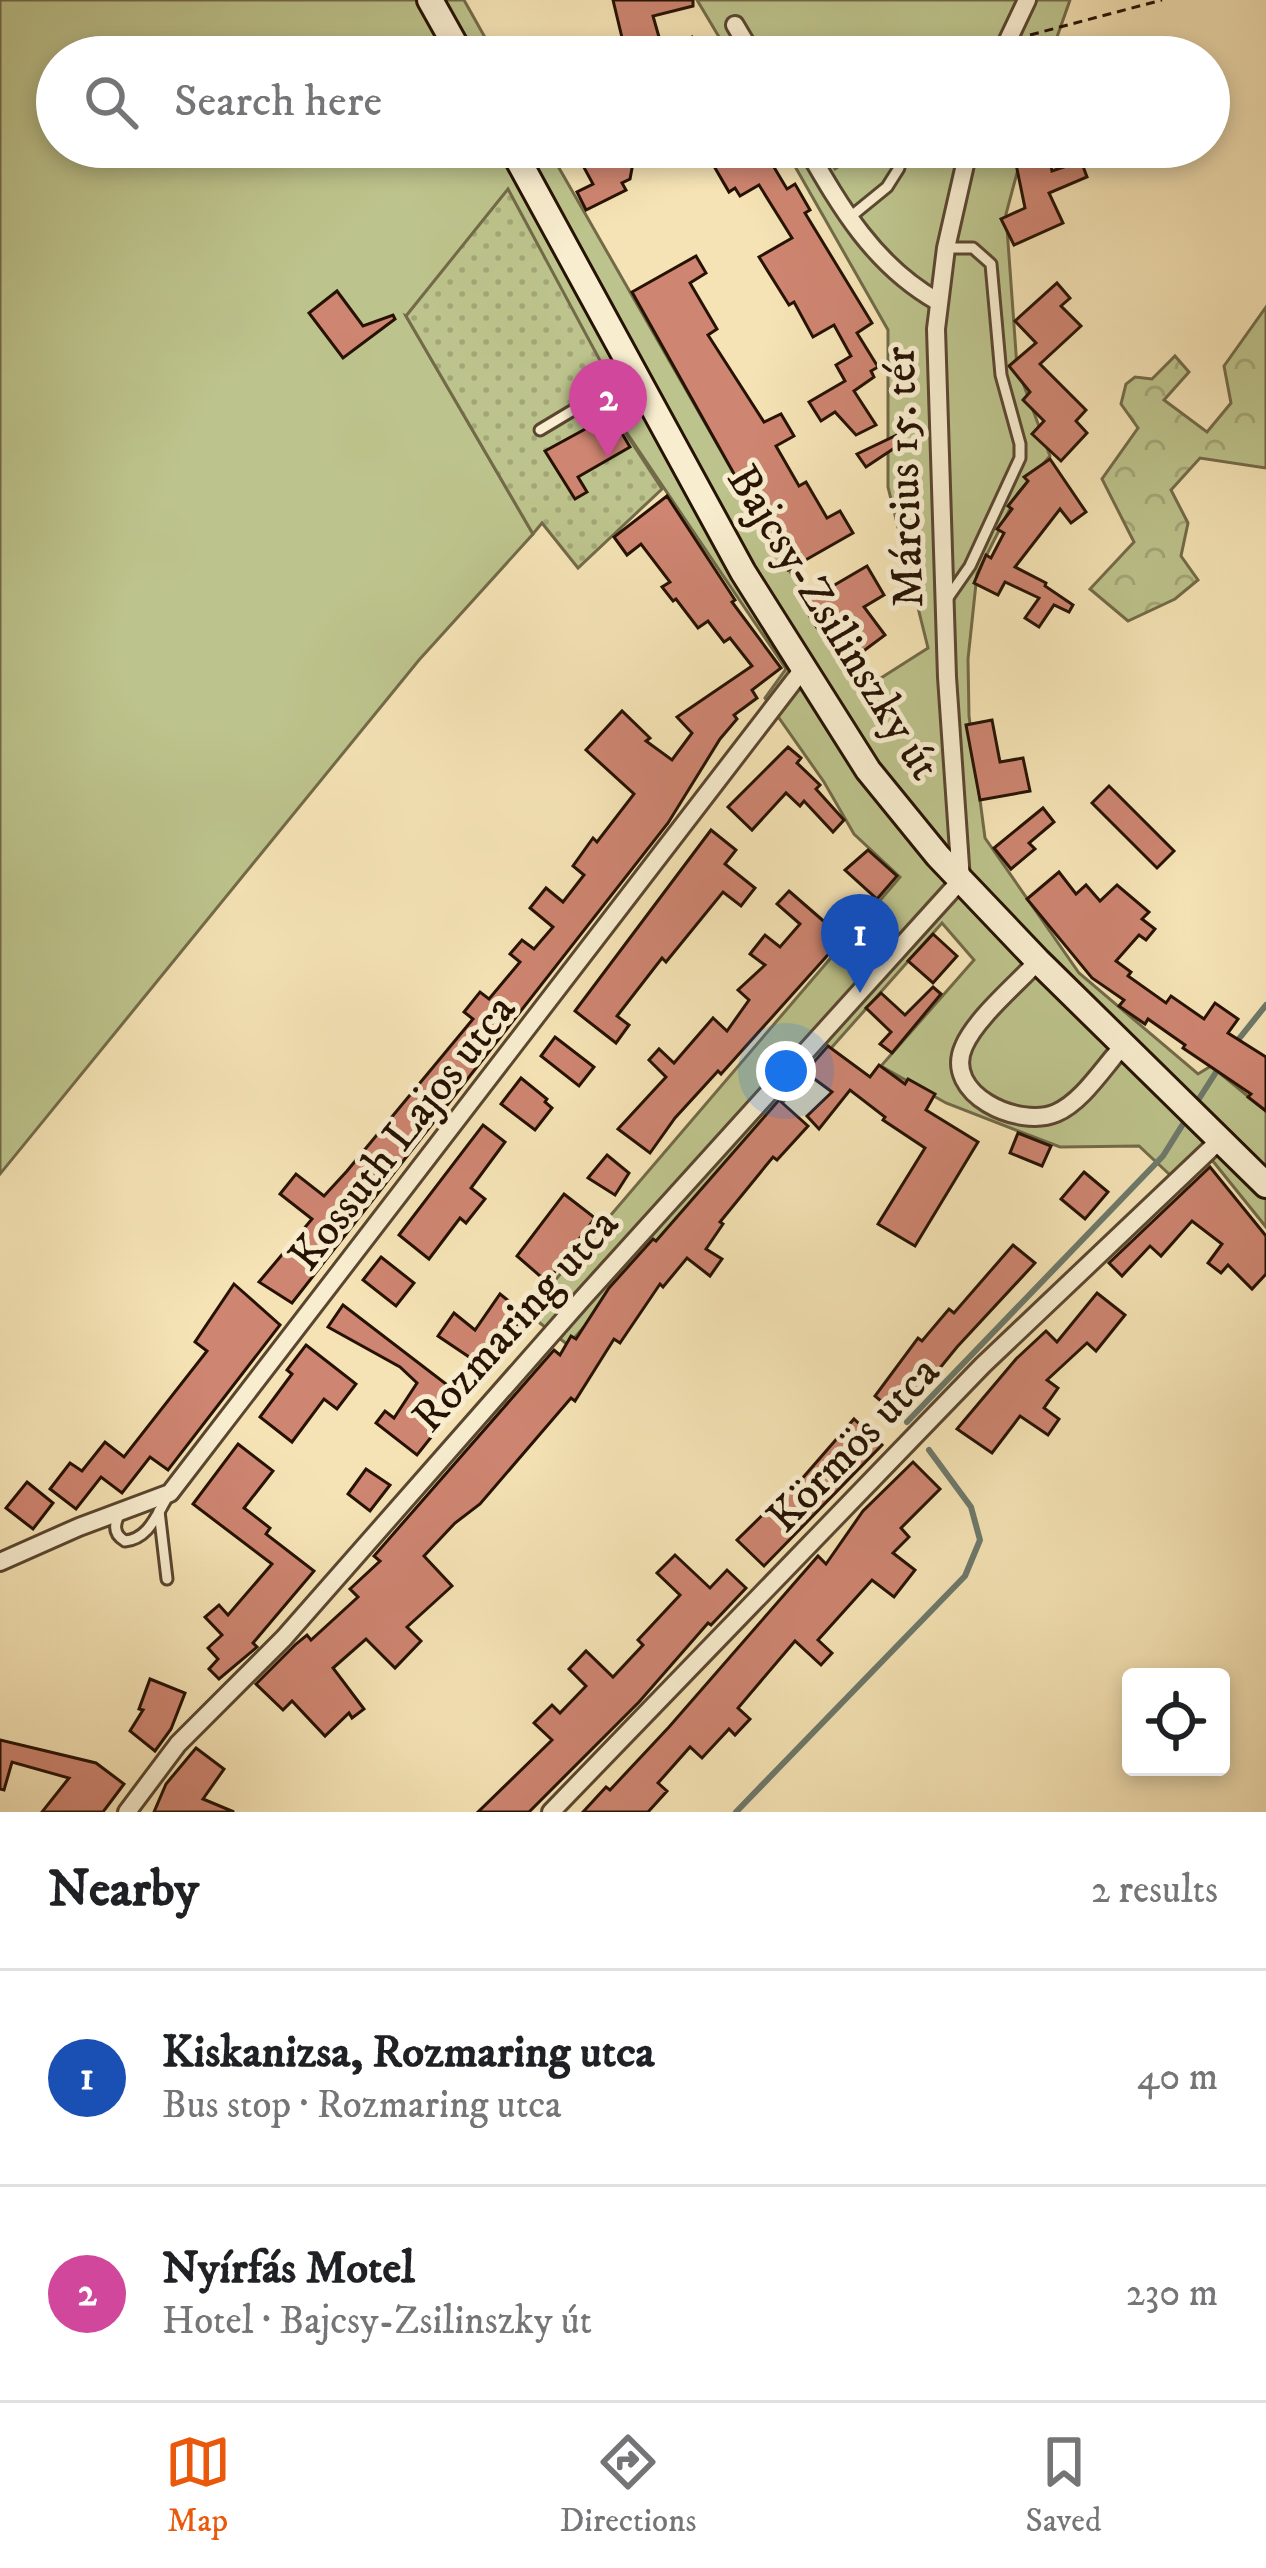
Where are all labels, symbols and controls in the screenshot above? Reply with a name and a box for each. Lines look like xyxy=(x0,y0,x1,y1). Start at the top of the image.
search box xyxy=(36,36,1230,168)
icon: search xyxy=(78,69,144,135)
text: Search here xyxy=(174,74,382,130)
street label: Március 15. tér xyxy=(872,345,938,609)
pin: 2 xyxy=(569,359,647,458)
street label: Bajcsy-Zsilinszky út xyxy=(714,455,952,791)
pin: 1 xyxy=(821,894,899,993)
street label: Kossuth Lajos utca xyxy=(277,983,529,1283)
your location xyxy=(756,1041,816,1101)
street label: Rozmaring utca xyxy=(401,1197,631,1445)
street label: Körmös utca xyxy=(756,1345,952,1545)
map controls xyxy=(1122,1668,1230,1776)
button: locate xyxy=(1122,1668,1230,1776)
text: Nearby xyxy=(48,1858,199,1922)
text: 2 results xyxy=(1091,1866,1218,1915)
text: Kiskanizsa, Rozmaring utca xyxy=(162,2025,655,2081)
text: 1 xyxy=(80,2053,94,2102)
text: 40 m xyxy=(1137,2053,1218,2102)
text: Bus stop · Rozmaring utca xyxy=(162,2081,562,2130)
text: Nyírfás Motel xyxy=(162,2241,415,2297)
text: 2 xyxy=(77,2269,97,2318)
text: 230 m xyxy=(1126,2269,1218,2318)
text: Hotel · Bajcsy-Zsilinszky út xyxy=(162,2297,592,2346)
tab: Map xyxy=(165,2429,231,2542)
tab: Directions xyxy=(560,2429,696,2542)
tab: Saved xyxy=(1026,2429,1101,2542)

